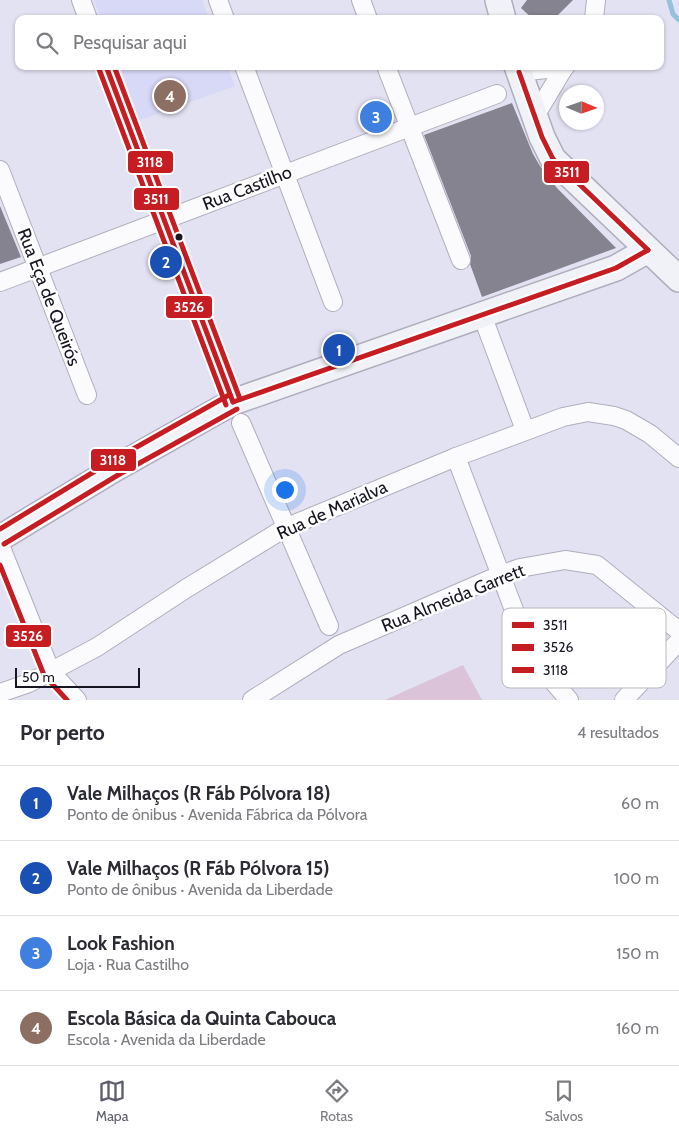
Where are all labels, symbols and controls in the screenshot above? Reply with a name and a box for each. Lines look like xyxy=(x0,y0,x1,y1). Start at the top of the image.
search box xyxy=(15,15,664,70)
icon: search xyxy=(33,29,61,57)
text: Pesquisar aqui xyxy=(73,31,187,54)
pin: 4 xyxy=(154,77,186,115)
north arrow xyxy=(559,85,604,130)
pin: 3 xyxy=(360,98,392,136)
line badge: 3118 xyxy=(127,150,174,174)
text: 3118 xyxy=(137,153,163,171)
line badge: 3511 xyxy=(543,160,590,184)
street label: Rua Castilho xyxy=(199,161,295,215)
text: 3511 xyxy=(554,163,580,181)
line badge: 3511 xyxy=(133,187,180,211)
text: 3511 xyxy=(143,190,169,208)
street label: Rua Eça de Queirós xyxy=(13,225,85,369)
unlabelled marker xyxy=(174,232,184,242)
pin: 2 xyxy=(150,243,182,281)
line badge: 3526 xyxy=(165,295,213,319)
text: 3526 xyxy=(174,298,204,316)
pin: 1 xyxy=(323,331,355,369)
line badge: 3118 xyxy=(90,448,137,472)
text: 3118 xyxy=(100,451,126,469)
street label: Rua de Marialva xyxy=(273,476,391,544)
your location xyxy=(272,477,298,503)
street label: Rua Almeida Garrett xyxy=(378,559,528,637)
legend xyxy=(502,608,666,688)
text: 3511 xyxy=(543,616,567,634)
line badge: 3526 xyxy=(5,624,52,648)
text: 3526 xyxy=(13,627,43,645)
text: 3526 xyxy=(543,638,573,656)
text: 3118 xyxy=(543,661,568,679)
scale bar xyxy=(15,665,140,688)
text: 50 m xyxy=(22,668,55,686)
text: Por perto xyxy=(20,720,105,745)
text: 4 resultados xyxy=(577,723,659,742)
text: Vale Milhaços (R Fáb Pólvora 18) xyxy=(67,782,331,805)
text: 1 xyxy=(33,794,39,813)
text: 60 m xyxy=(621,794,659,813)
text: Ponto de ônibus · Avenida Fábrica da Pólvora xyxy=(67,805,367,824)
text: Vale Milhaços (R Fáb Pólvora 15) xyxy=(67,857,330,880)
text: 2 xyxy=(32,869,40,888)
text: 100 m xyxy=(614,869,659,888)
text: Ponto de ônibus · Avenida da Liberdade xyxy=(67,880,333,899)
text: Look Fashion xyxy=(67,932,175,955)
text: 3 xyxy=(32,944,40,963)
text: 150 m xyxy=(616,944,659,963)
text: Loja · Rua Castilho xyxy=(67,955,189,974)
text: Escola Básica da Quinta Cabouca xyxy=(67,1007,336,1030)
text: 4 xyxy=(31,1019,41,1038)
text: 160 m xyxy=(616,1019,659,1038)
text: Escola · Avenida da Liberdade xyxy=(67,1030,266,1049)
tab: Mapa xyxy=(96,1077,128,1125)
tab: Rotas xyxy=(320,1077,353,1125)
tab: Salvos xyxy=(545,1077,583,1125)

